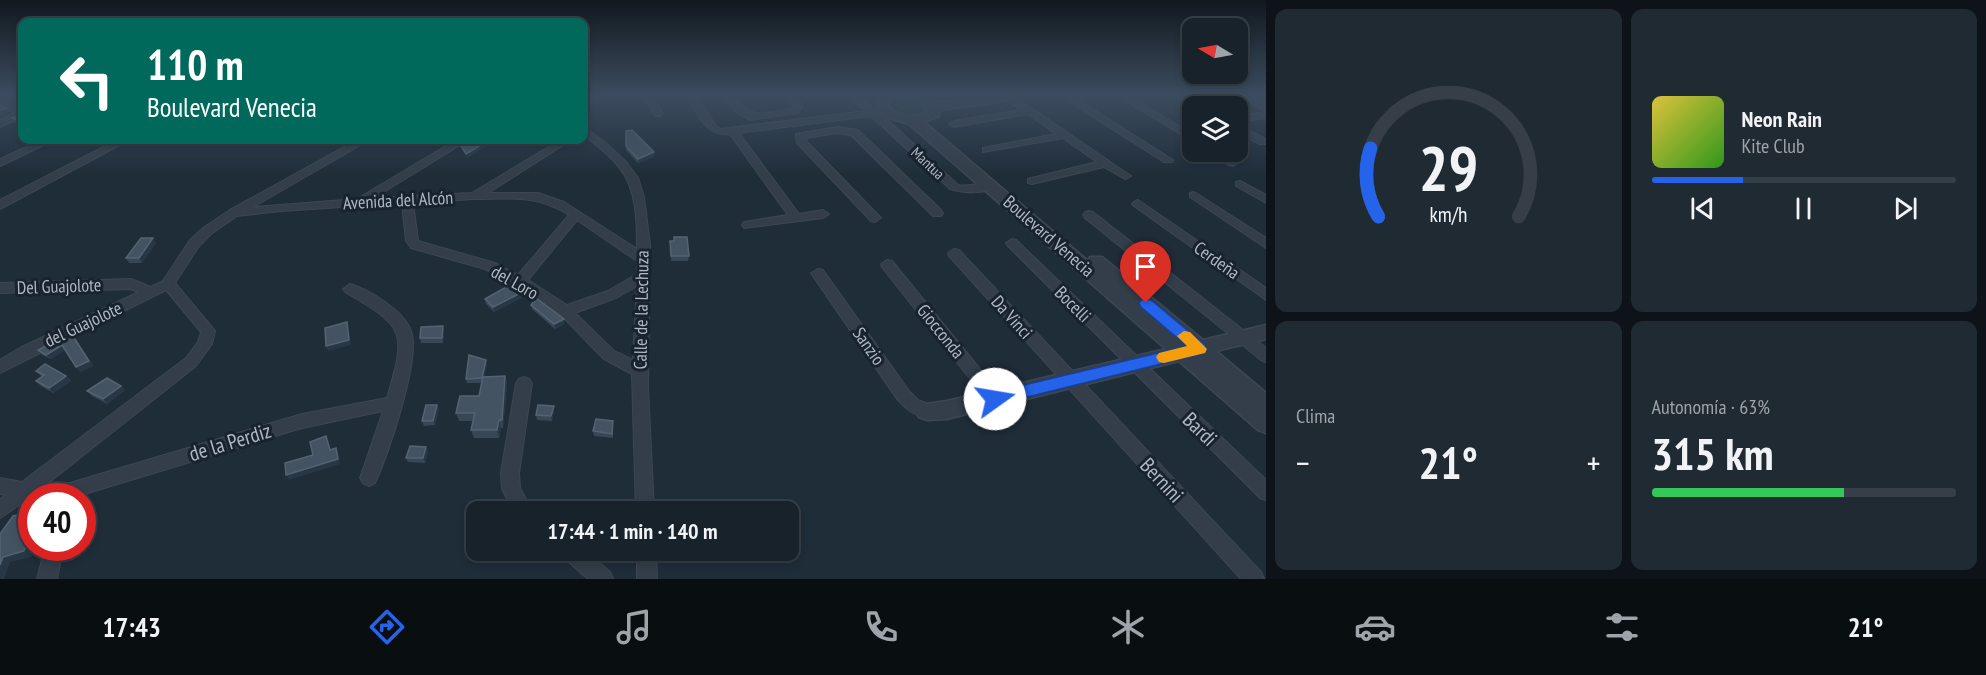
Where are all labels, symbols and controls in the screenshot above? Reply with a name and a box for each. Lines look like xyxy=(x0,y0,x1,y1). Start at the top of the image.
north arrow xyxy=(1182,18,1248,84)
map controls xyxy=(1182,18,1248,162)
text: 110 m xyxy=(147,37,244,92)
icon: left xyxy=(48,42,126,120)
text: Boulevard Venecia xyxy=(147,90,317,124)
button: layers xyxy=(1182,96,1248,162)
text: Neon Rain xyxy=(1742,105,1822,133)
text: 29 xyxy=(1418,128,1478,209)
text: Kite Club xyxy=(1742,133,1805,159)
street label: Mantua xyxy=(907,143,949,183)
street label: Avenida del Alcón xyxy=(342,186,454,214)
street label: Boulevard Venecia xyxy=(999,190,1099,282)
icon: previous xyxy=(1686,192,1719,225)
icon: pause xyxy=(1787,192,1820,225)
icon: next xyxy=(1889,192,1922,225)
text: km/h xyxy=(1429,201,1467,229)
street label: Cerdeña xyxy=(1190,236,1244,284)
pin xyxy=(1120,241,1171,303)
street label: Calle de la Lechuza xyxy=(628,250,654,370)
icon: arrive xyxy=(1129,250,1162,283)
street label: del Loro xyxy=(487,260,543,304)
street label: Del Guajolote xyxy=(16,273,102,299)
street label: Bocelli xyxy=(1050,281,1096,327)
street label: Da Vinci xyxy=(987,291,1037,343)
street label: del Guajolote xyxy=(41,296,125,352)
street label: Giocconda xyxy=(912,299,970,363)
street label: Sanzio xyxy=(848,323,890,370)
position arrow xyxy=(963,367,1027,431)
text: Autonomía · 63% xyxy=(1652,394,1770,420)
text: Clima xyxy=(1296,403,1335,429)
street label: Bardi xyxy=(1177,406,1223,452)
street label: de la Perdiz xyxy=(186,417,274,467)
text: 315 km xyxy=(1652,424,1774,482)
text: 21° xyxy=(1419,433,1478,491)
text: − xyxy=(1296,441,1310,484)
text: + xyxy=(1587,441,1601,484)
street label: Bernini xyxy=(1134,452,1190,508)
speed limit sign: 40 xyxy=(18,483,96,561)
text: 17:44 · 1 min · 140 m xyxy=(547,517,718,545)
icon: directions xyxy=(366,606,408,648)
icon: music xyxy=(613,606,655,648)
icon: phone xyxy=(860,606,902,648)
icon: climate xyxy=(1107,606,1149,648)
icon: car xyxy=(1354,606,1396,648)
icon: filters xyxy=(1601,606,1643,648)
text: 17:43 xyxy=(102,610,161,644)
text: 21° xyxy=(1848,610,1883,644)

